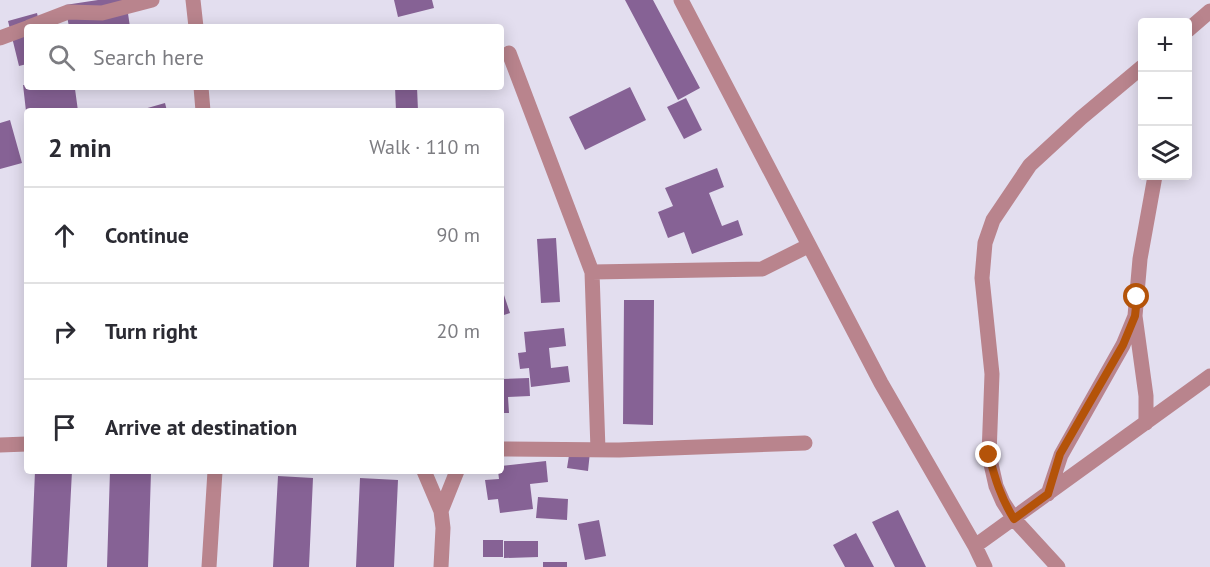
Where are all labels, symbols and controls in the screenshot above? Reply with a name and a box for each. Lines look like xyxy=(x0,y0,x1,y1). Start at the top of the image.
map controls xyxy=(1138,18,1192,180)
button: + xyxy=(1138,18,1192,72)
search box xyxy=(24,24,504,90)
icon: search xyxy=(45,41,78,74)
text: Search here xyxy=(93,43,204,71)
button: − xyxy=(1138,72,1192,126)
button: layers xyxy=(1138,126,1192,180)
text: 2 min xyxy=(48,131,111,164)
text: Walk · 110 m xyxy=(369,134,480,160)
icon: ahead xyxy=(48,219,81,252)
text: Continue xyxy=(105,221,189,249)
text: 90 m xyxy=(437,222,480,248)
route start xyxy=(1123,283,1149,309)
icon: right xyxy=(48,315,81,348)
text: Turn right xyxy=(105,317,197,345)
text: 20 m xyxy=(437,318,480,344)
icon: arrive xyxy=(48,411,81,444)
text: Arrive at destination xyxy=(105,413,297,441)
route end xyxy=(975,441,1001,467)

